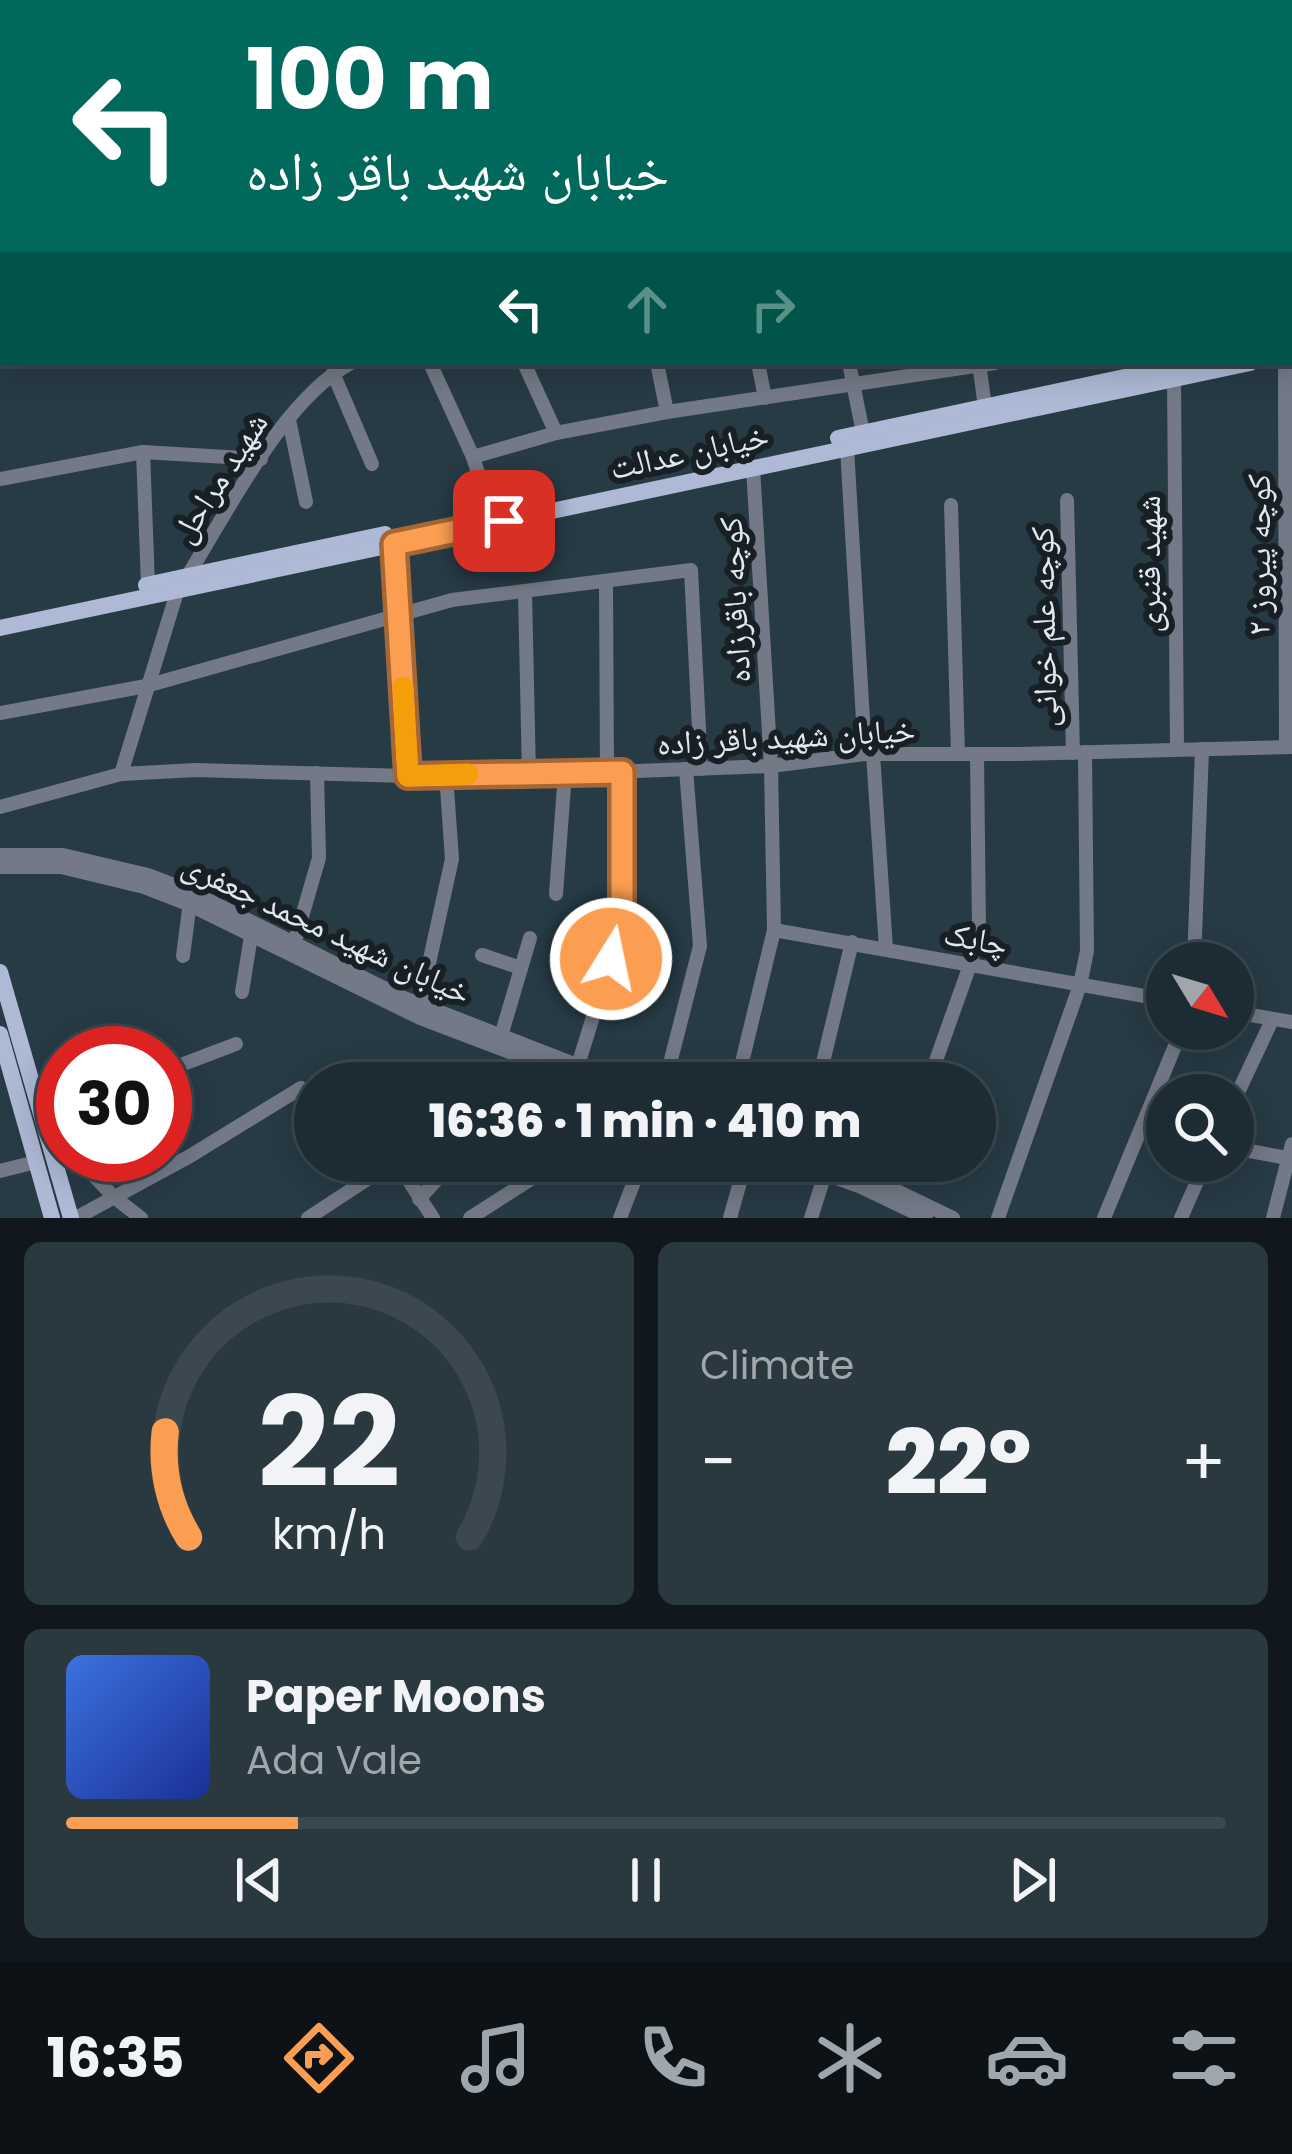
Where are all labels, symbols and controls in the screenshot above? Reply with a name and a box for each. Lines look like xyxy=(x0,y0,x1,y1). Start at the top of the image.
text: 100 m xyxy=(246,21,494,138)
icon: left xyxy=(48,48,204,204)
text: خیابان شهید باقر زاده xyxy=(246,133,669,209)
icon: left xyxy=(488,276,554,342)
icon: ahead xyxy=(614,276,680,342)
icon: right xyxy=(740,276,806,342)
street label: شهید مراحل xyxy=(160,403,279,552)
street label: خیابان عدالت xyxy=(606,412,773,491)
pin xyxy=(453,470,555,572)
street label: کوچه پیروز ۲ xyxy=(1235,474,1282,636)
icon: arrive xyxy=(471,488,537,554)
street label: شهید قنبری xyxy=(1125,495,1172,633)
street label: کوچه باقرزاده xyxy=(707,515,762,684)
street label: کوچه علم خوانی xyxy=(1018,526,1069,728)
street label: خیابان شهید باقر زاده xyxy=(656,706,916,767)
street label: خیابان شهید محمد جعفری xyxy=(175,841,479,1016)
position arrow xyxy=(548,896,674,1022)
street label: چابک xyxy=(940,909,1012,968)
north arrow xyxy=(1146,942,1254,1050)
map controls xyxy=(1146,942,1254,1182)
speed limit sign: 30 xyxy=(36,1026,192,1182)
button: search xyxy=(1146,1074,1254,1182)
text: 16:36 · 1 min · 410 m xyxy=(429,1090,861,1153)
text: Climate xyxy=(700,1338,854,1393)
text: 22 xyxy=(258,1355,400,1530)
text: 22° xyxy=(886,1399,1031,1526)
text: − xyxy=(700,1416,736,1508)
text: + xyxy=(1181,1416,1226,1508)
text: km/h xyxy=(272,1503,386,1563)
text: Paper Moons xyxy=(246,1665,546,1728)
text: Ada Vale xyxy=(246,1733,422,1788)
icon: previous xyxy=(226,1847,292,1913)
icon: pause xyxy=(613,1847,679,1913)
icon: next xyxy=(1000,1847,1066,1913)
icon: directions xyxy=(277,2016,361,2100)
icon: music xyxy=(454,2016,538,2100)
icon: phone xyxy=(631,2016,715,2100)
icon: climate xyxy=(808,2016,892,2100)
icon: car xyxy=(985,2016,1069,2100)
icon: filters xyxy=(1162,2016,1246,2100)
text: 16:35 xyxy=(46,2020,184,2096)

